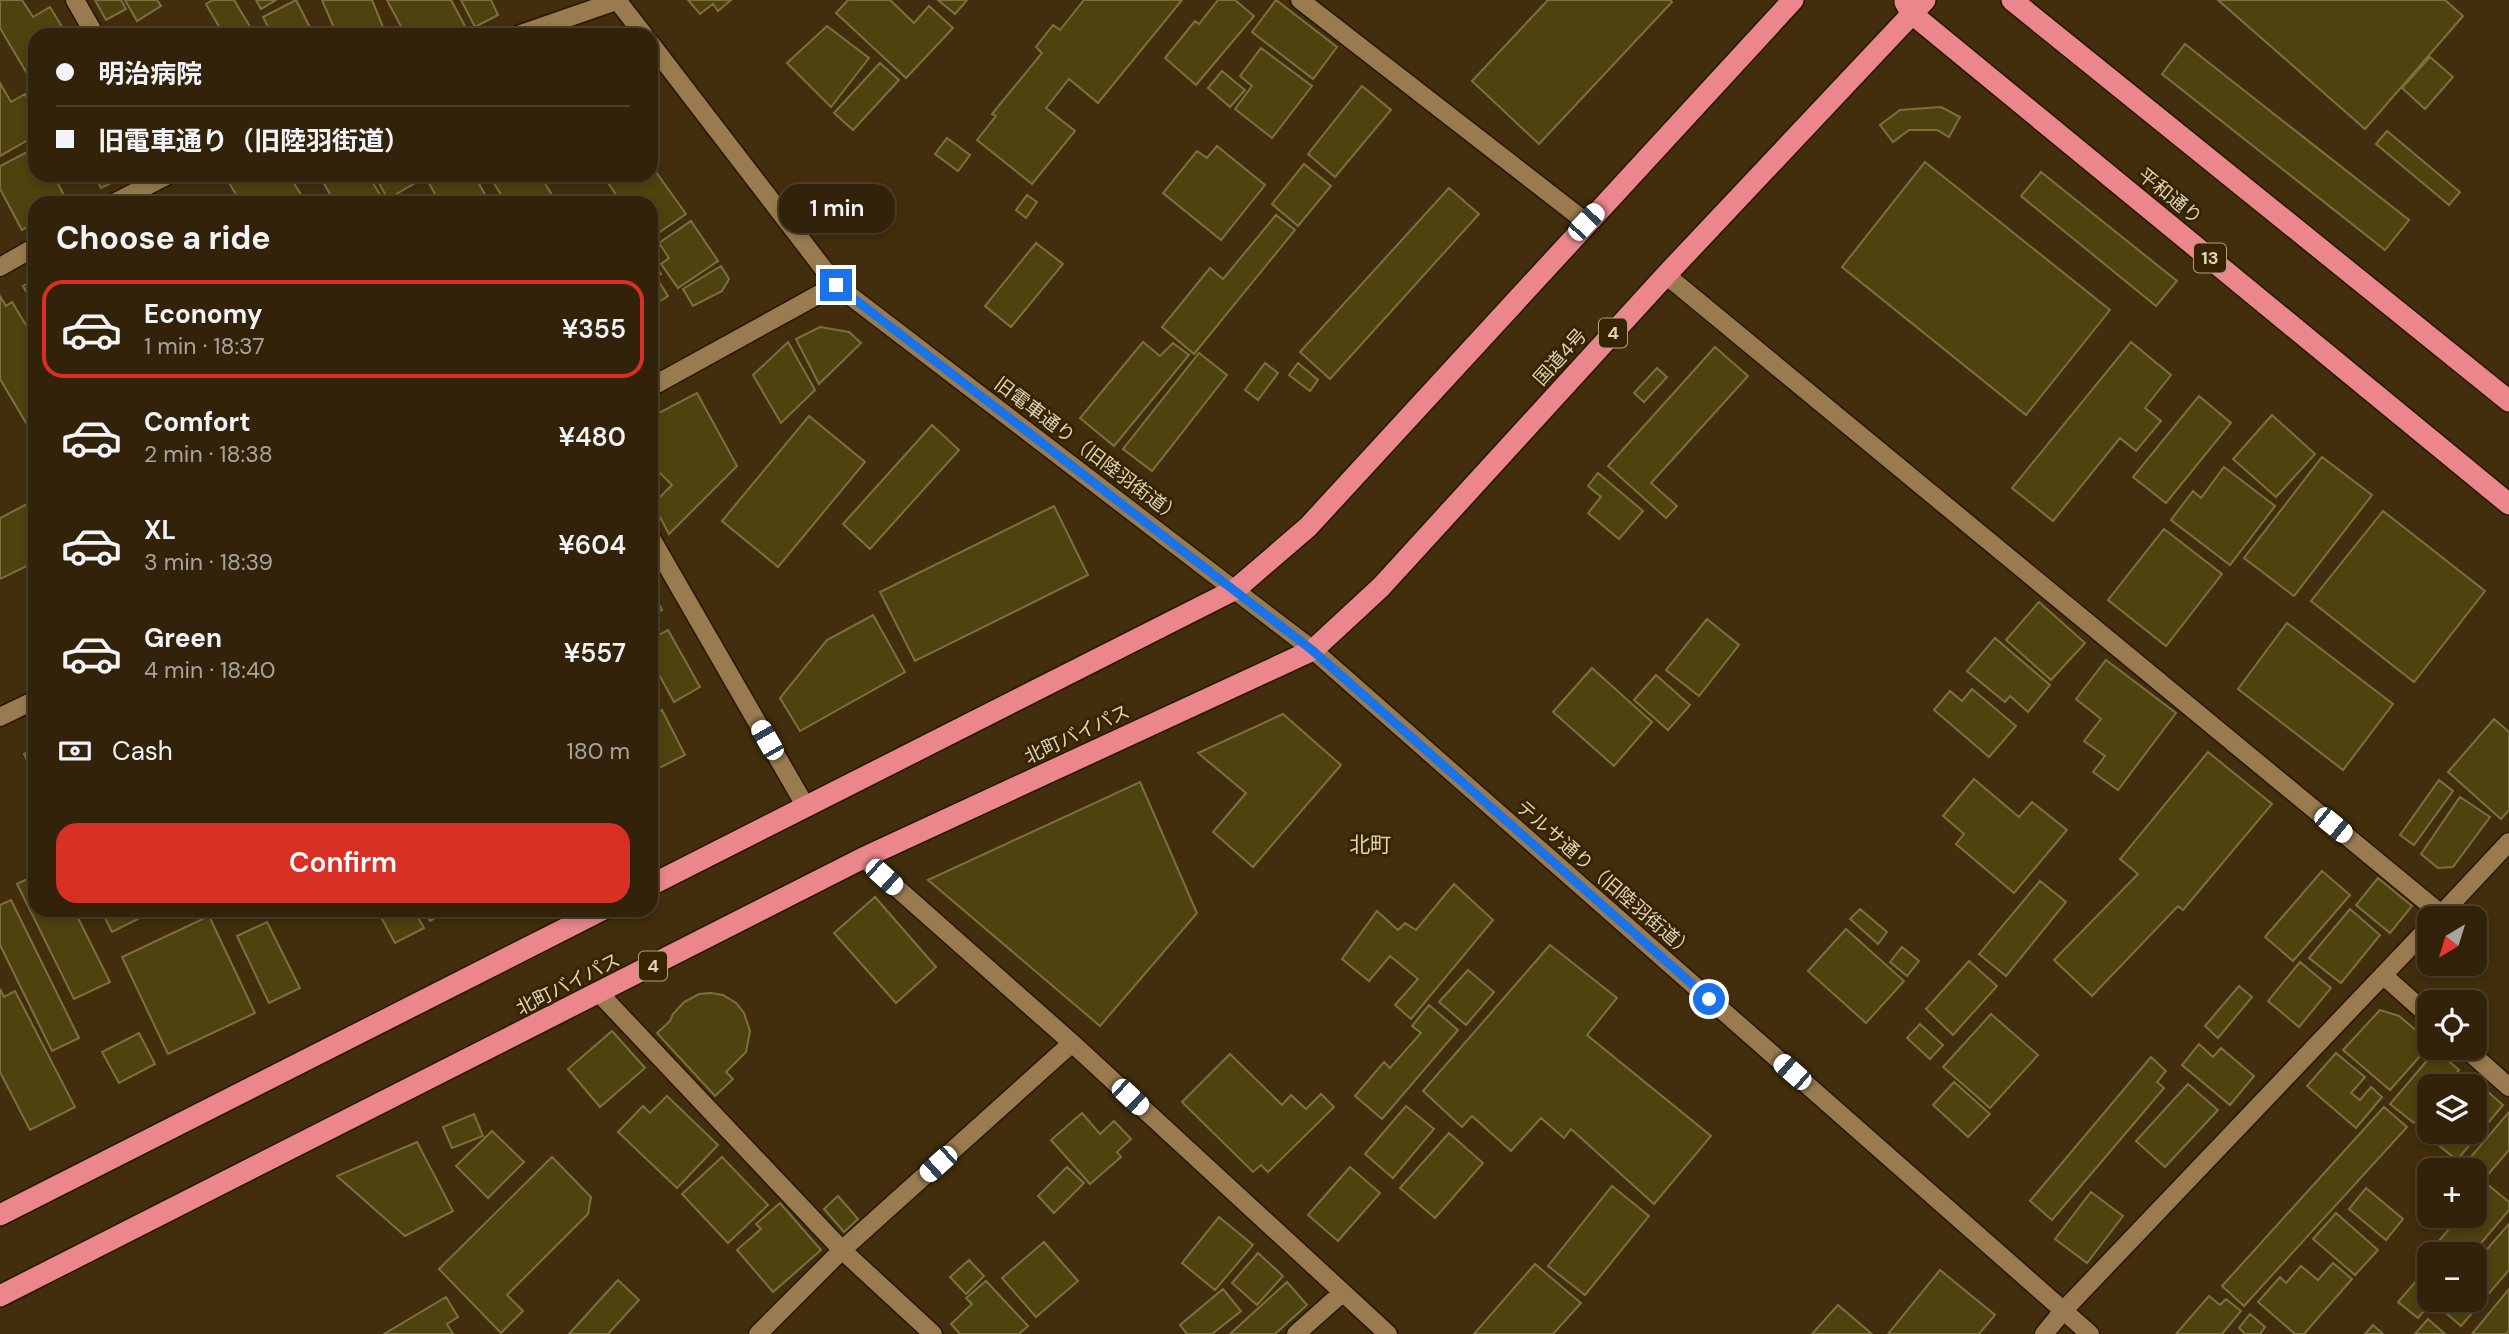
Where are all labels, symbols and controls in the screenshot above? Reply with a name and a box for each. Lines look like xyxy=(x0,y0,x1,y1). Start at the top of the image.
text: 明治病院 xyxy=(98,57,202,91)
text: 旧電車通り（旧陸羽街道） xyxy=(98,124,410,158)
street label: 平和通り xyxy=(2133,162,2207,230)
callout: 1 min xyxy=(778,184,894,232)
text: 1 min xyxy=(810,193,864,223)
car xyxy=(1564,199,1609,245)
text: Choose a ride xyxy=(56,217,271,259)
road number: 13 xyxy=(2194,244,2226,272)
route end xyxy=(820,269,852,301)
text: Economy xyxy=(144,297,262,331)
icon: car xyxy=(60,298,123,361)
text: ¥355 xyxy=(562,312,626,346)
road number: 4 xyxy=(1599,318,1627,348)
street label: 国道4号 xyxy=(1528,323,1592,391)
text: 1 min · 18:37 xyxy=(144,331,265,361)
street label: 旧電車通り（旧陸羽街道） xyxy=(989,371,1187,529)
text: Comfort xyxy=(144,405,250,439)
icon: car xyxy=(60,406,123,469)
text: ¥480 xyxy=(558,420,626,454)
text: 2 min · 18:38 xyxy=(144,439,273,469)
text: XL xyxy=(144,513,176,547)
icon: car xyxy=(60,514,123,577)
text: ¥604 xyxy=(558,528,626,562)
text: 3 min · 18:39 xyxy=(144,547,273,577)
text: Green xyxy=(144,621,222,655)
icon: car xyxy=(60,622,123,685)
text: ¥557 xyxy=(564,636,626,670)
text: 4 min · 18:40 xyxy=(144,655,276,685)
street label: 北町バイパス xyxy=(1020,699,1134,769)
car xyxy=(748,717,787,763)
icon: cash xyxy=(56,732,94,770)
text: Cash xyxy=(112,734,173,768)
text: 180 m xyxy=(566,736,630,766)
street label: テルサ通り（旧陸羽街道） xyxy=(1511,795,1699,963)
car xyxy=(2311,804,2356,846)
button: Confirm xyxy=(56,823,630,903)
district label: 北町 xyxy=(1349,831,1391,859)
car xyxy=(862,855,907,899)
north arrow xyxy=(2417,906,2487,976)
map controls xyxy=(2417,906,2487,1312)
street label: 北町バイパス xyxy=(512,947,624,1021)
road number: 4 xyxy=(639,951,667,981)
route start xyxy=(1693,983,1725,1015)
button: locate xyxy=(2417,990,2487,1060)
car xyxy=(1770,1050,1815,1094)
button: layers xyxy=(2417,1074,2487,1144)
car xyxy=(1108,1075,1153,1119)
car xyxy=(916,1142,961,1186)
button: + xyxy=(2417,1158,2487,1228)
button: − xyxy=(2417,1242,2487,1312)

